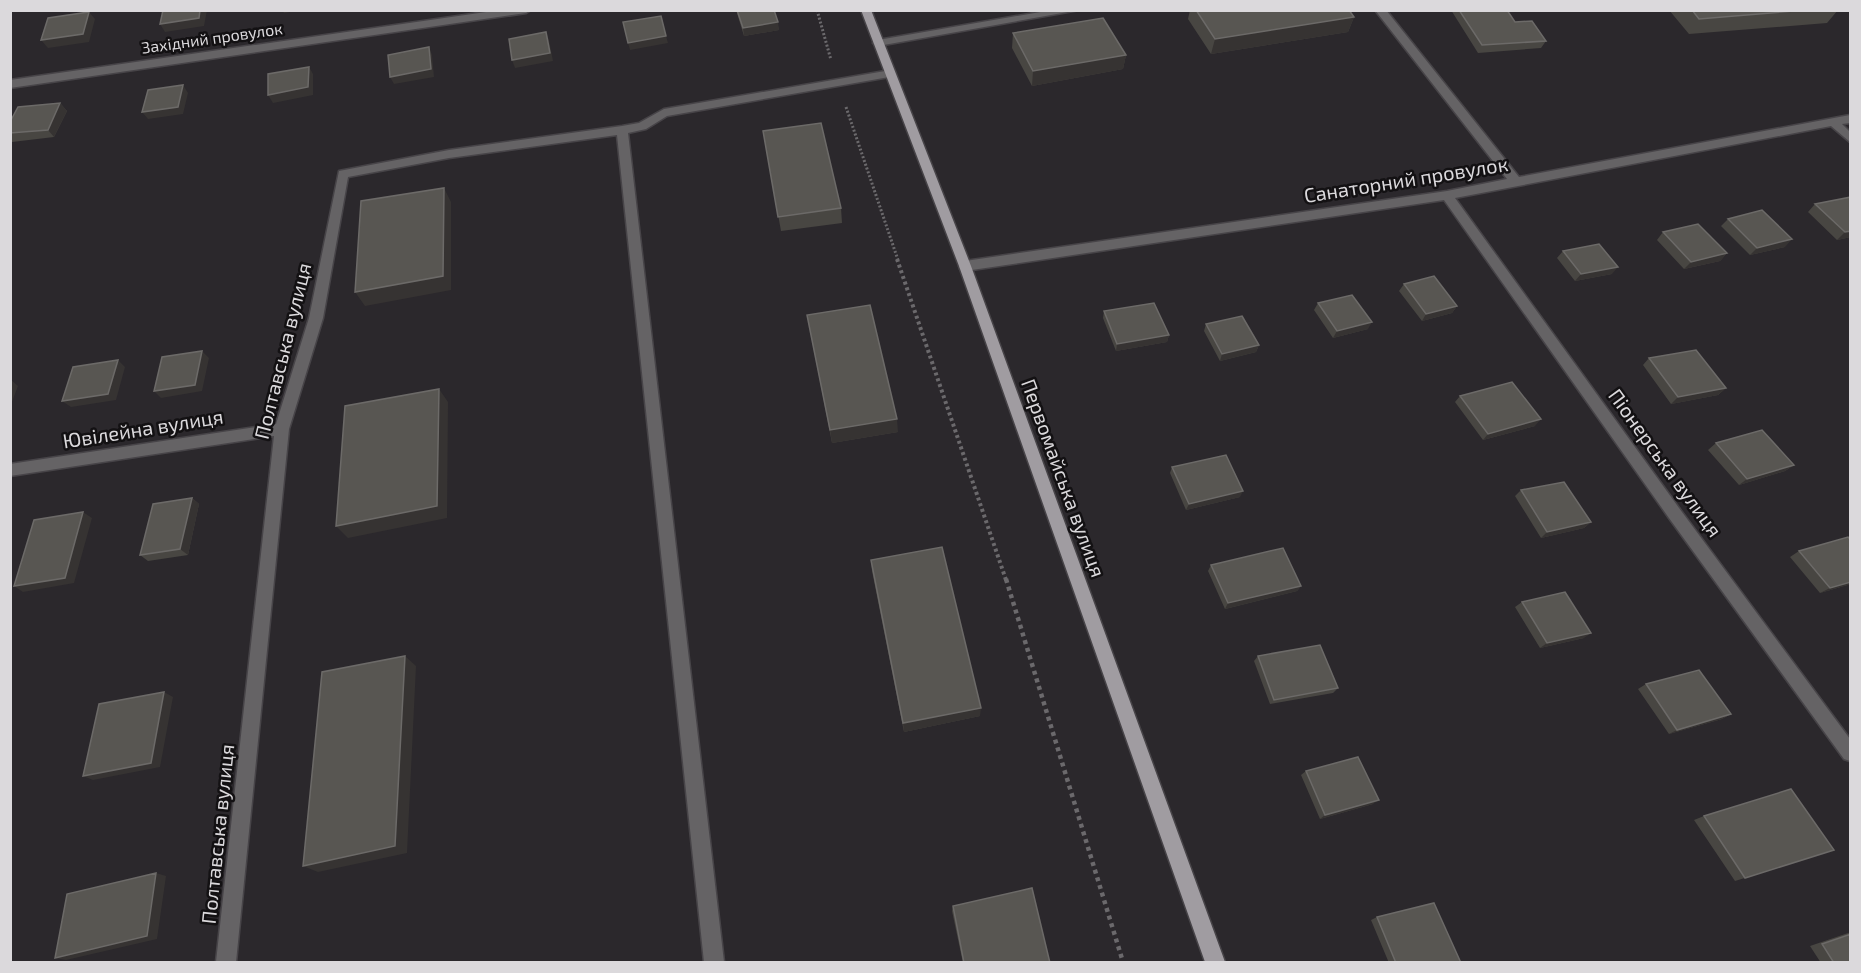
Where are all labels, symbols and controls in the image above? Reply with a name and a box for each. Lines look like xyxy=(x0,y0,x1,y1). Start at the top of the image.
street label: Західний провулок xyxy=(140,18,284,58)
street label: Санаторний провулок xyxy=(1302,151,1510,208)
street label: Полтавська вулиця xyxy=(249,260,317,442)
street label: Первомайська вулиця xyxy=(1016,375,1111,580)
street label: Піонерська вулиця xyxy=(1603,384,1728,542)
street label: Ювілейна вулиця xyxy=(61,403,225,454)
street label: Полтавська вулиця xyxy=(196,743,239,925)

